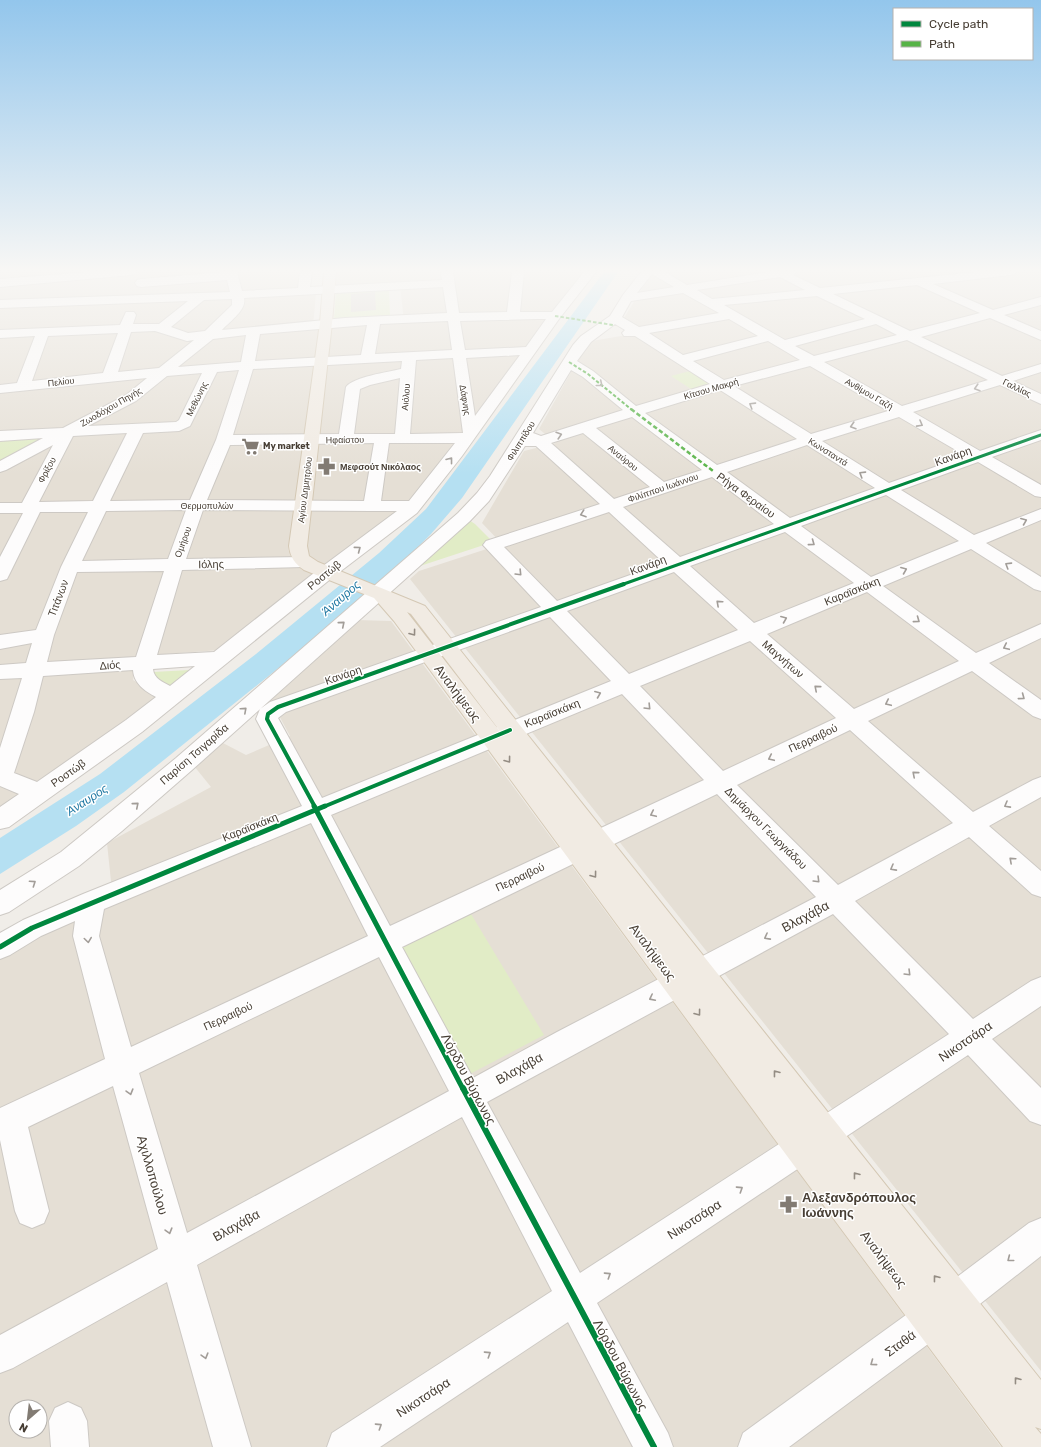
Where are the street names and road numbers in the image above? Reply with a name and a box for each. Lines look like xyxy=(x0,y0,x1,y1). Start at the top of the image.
street label: Πελίου xyxy=(47,376,75,388)
street label: Κίτσου Μακρή xyxy=(682,376,740,402)
street label: Ανθίμου Γαζή xyxy=(843,376,895,412)
street label: Γαλλίας xyxy=(1001,377,1034,400)
street label: Μεθώνης xyxy=(184,379,210,418)
street label: Αιόλου xyxy=(400,383,412,411)
street label: Δάφνης xyxy=(458,384,472,417)
street label: Ζωοδόχου Πηγής xyxy=(79,385,144,429)
street label: Φιλιππίδου xyxy=(505,419,537,463)
street label: Ηφαίστου xyxy=(326,435,364,445)
street label: Κωνσταντά xyxy=(806,436,850,468)
street label: Αναύρου xyxy=(606,443,640,473)
street label: Κανάρη xyxy=(933,444,973,469)
street label: Φρίξου xyxy=(36,455,58,485)
street label: Αγίου Δημητρίου xyxy=(296,456,314,524)
street label: Ρήγα Φεραίου xyxy=(714,470,777,521)
street label: Φιλίππου Ιωάννου xyxy=(626,471,700,505)
street label: Θερμοπυλών xyxy=(180,501,234,511)
street label: Ομήρου xyxy=(173,525,193,559)
street label: Κανάρη xyxy=(628,553,668,578)
street label: Ιόλης xyxy=(198,558,224,571)
street label: Ροστώβ xyxy=(305,558,344,593)
street label: Καραϊσκάκη xyxy=(823,574,882,608)
street label: Τιτάνων xyxy=(45,577,72,619)
street label: Μαγνήτων xyxy=(759,638,807,681)
street label: Διός xyxy=(99,658,121,673)
street label: Αναλήψεως xyxy=(431,662,484,725)
street label: Κανάρη xyxy=(323,663,363,688)
street label: Καραϊσκάκη xyxy=(523,696,582,730)
street label: Παρίση Τσιγαρίδα xyxy=(157,721,232,788)
street label: Περραιβού xyxy=(787,721,840,755)
street label: Ροστώβ xyxy=(48,757,88,790)
street label: Δημάρχου Γεωργιάδου xyxy=(722,784,810,872)
street label: Καραϊσκάκη xyxy=(221,810,280,844)
street label: Περραιβού xyxy=(494,860,547,894)
street label: Βλαχάβα xyxy=(779,898,832,935)
street label: Αναλήψεως xyxy=(626,921,679,984)
street label: Περραιβού xyxy=(202,999,255,1033)
street label: Νικοτσάρα xyxy=(936,1018,995,1065)
street label: Λόρδου Βύρωνος xyxy=(438,1031,499,1128)
street label: Βλαχάβα xyxy=(493,1049,546,1087)
street label: Αχιλλοπούλου xyxy=(134,1134,171,1217)
street label: Νικοτσάρα xyxy=(665,1196,724,1242)
street label: Βλαχάβα xyxy=(210,1206,263,1244)
street label: Αναλήψεως xyxy=(857,1228,910,1291)
street label: Λόρδου Βύρωνος xyxy=(590,1317,651,1414)
street label: Σταθά xyxy=(882,1327,919,1360)
street label: Νικοτσάρα xyxy=(394,1374,453,1420)

